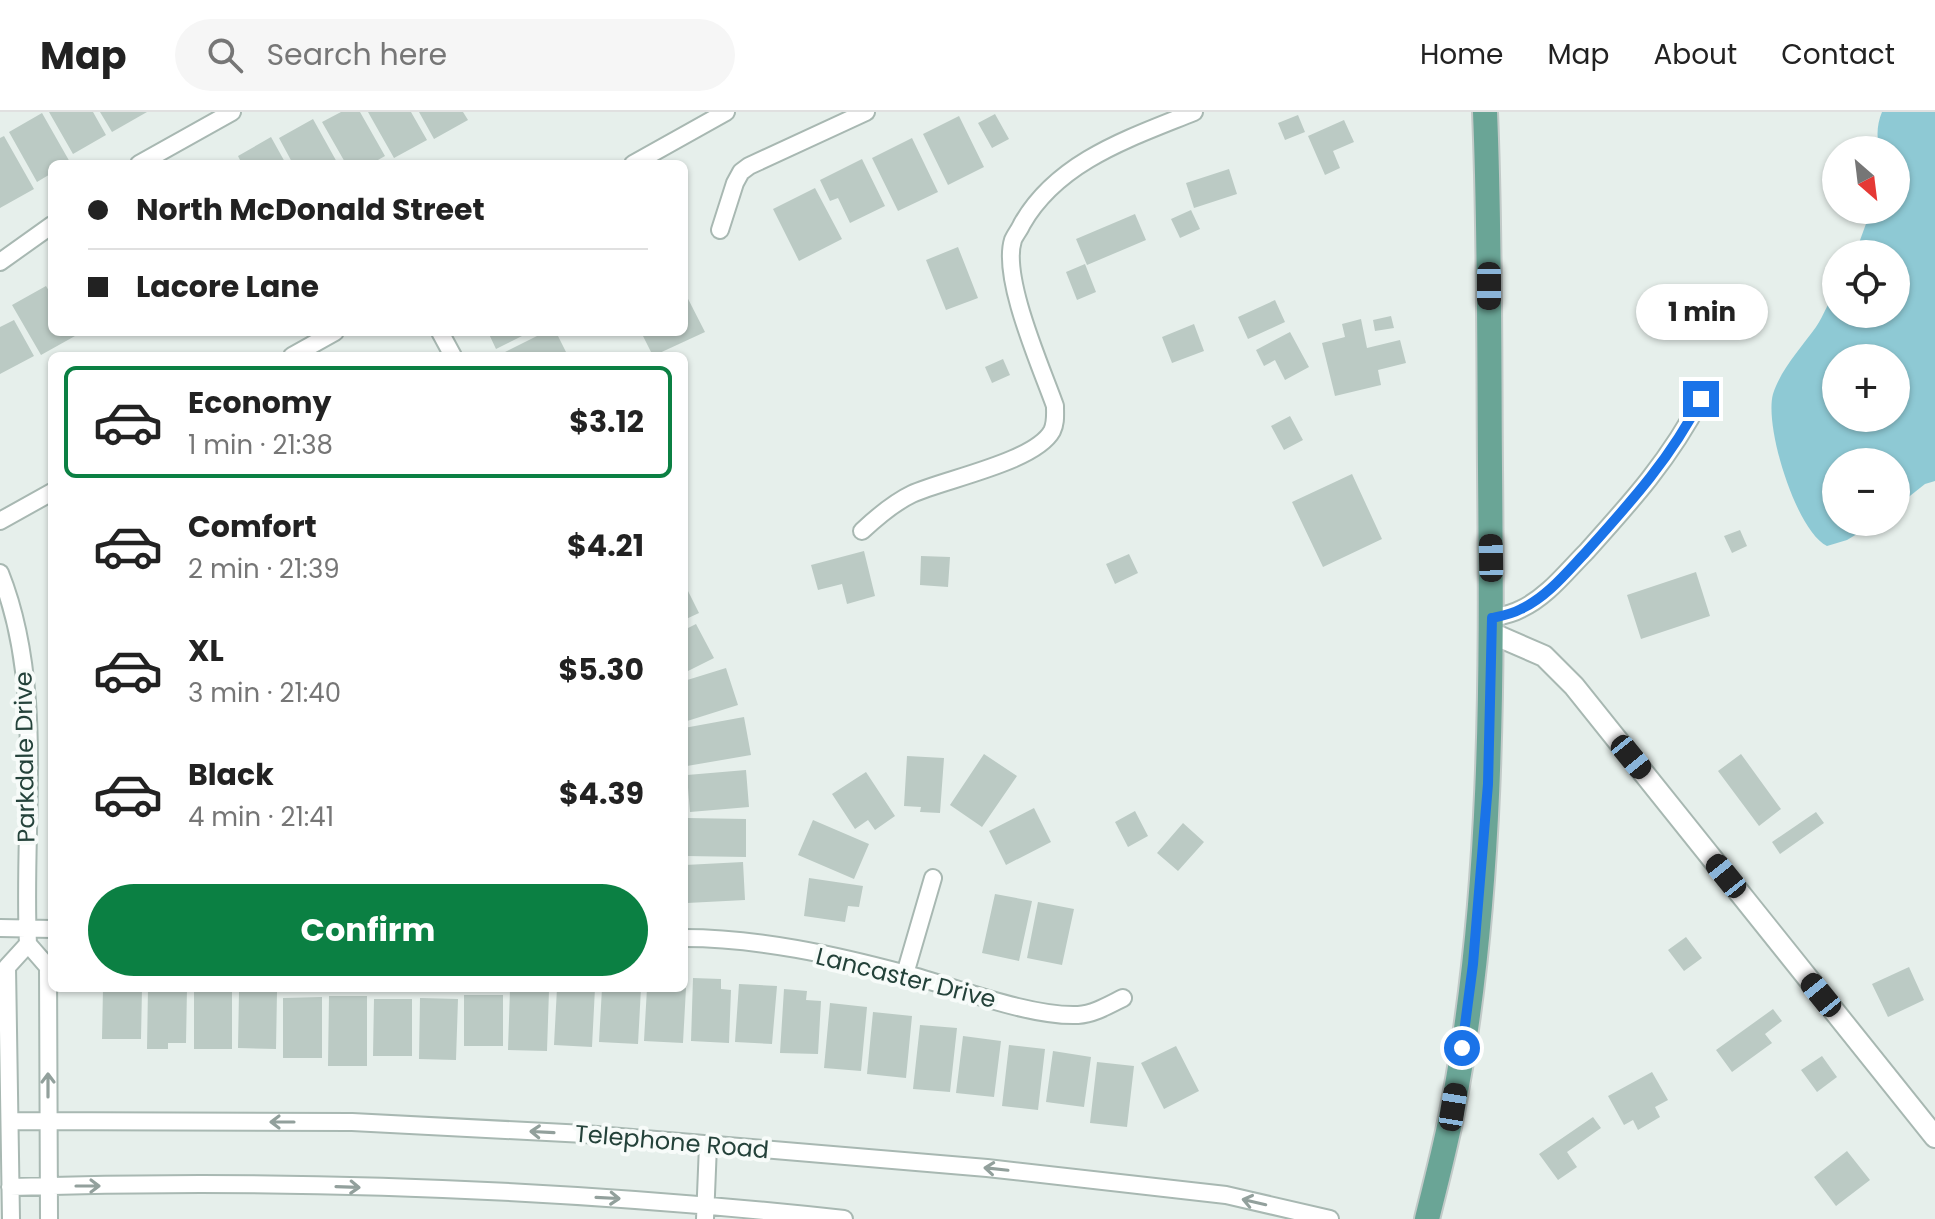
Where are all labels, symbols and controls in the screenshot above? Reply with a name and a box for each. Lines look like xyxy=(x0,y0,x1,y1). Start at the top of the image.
search box xyxy=(175,19,735,91)
text: Map xyxy=(40,29,127,82)
icon: search xyxy=(203,33,247,77)
text: Search here xyxy=(267,33,447,76)
text: Home xyxy=(1420,35,1503,74)
text: Map xyxy=(1547,35,1609,74)
text: About xyxy=(1653,35,1737,74)
text: Contact xyxy=(1781,35,1895,74)
north arrow xyxy=(1822,136,1910,224)
map controls xyxy=(1822,136,1910,536)
text: North McDonald Street xyxy=(136,188,485,231)
button: locate xyxy=(1822,240,1910,328)
car xyxy=(1477,262,1501,310)
text: Lacore Lane xyxy=(136,265,319,308)
callout: 1 min xyxy=(1635,283,1767,339)
text: 1 min xyxy=(1668,294,1736,330)
button: + xyxy=(1822,344,1910,432)
text: Economy xyxy=(188,381,332,424)
route end xyxy=(1683,381,1719,417)
icon: car xyxy=(92,386,164,458)
text: $3.12 xyxy=(569,400,644,443)
text: 1 min · 21:38 xyxy=(188,427,333,463)
button: − xyxy=(1822,448,1910,536)
text: Comfort xyxy=(188,505,317,548)
icon: car xyxy=(92,510,164,582)
text: $4.21 xyxy=(567,524,644,567)
car xyxy=(1479,534,1503,582)
text: 2 min · 21:39 xyxy=(188,551,340,587)
text: XL xyxy=(188,629,224,672)
icon: car xyxy=(92,634,164,706)
text: $5.30 xyxy=(559,648,644,691)
street label: Parkdale Drive xyxy=(7,671,42,843)
text: 3 min · 21:40 xyxy=(188,675,341,711)
car xyxy=(1607,731,1655,783)
text: Black xyxy=(188,753,274,796)
icon: car xyxy=(92,758,164,830)
text: $4.39 xyxy=(559,772,644,815)
text: 4 min · 21:41 xyxy=(188,799,334,835)
car xyxy=(1702,850,1750,902)
button: Confirm xyxy=(88,884,648,976)
street label: Lancaster Drive xyxy=(813,939,1000,1016)
car xyxy=(1797,969,1845,1021)
route start xyxy=(1444,1030,1480,1066)
one-way arrow xyxy=(40,1072,56,1099)
car xyxy=(1437,1081,1469,1133)
one-way arrow xyxy=(269,1114,296,1130)
street label: Telephone Road xyxy=(574,1117,770,1166)
one-way arrow xyxy=(529,1124,556,1139)
one-way arrow xyxy=(983,1161,1010,1176)
one-way arrow xyxy=(74,1178,101,1194)
one-way arrow xyxy=(334,1179,361,1194)
one-way arrow xyxy=(594,1191,621,1206)
one-way arrow xyxy=(1242,1194,1267,1209)

